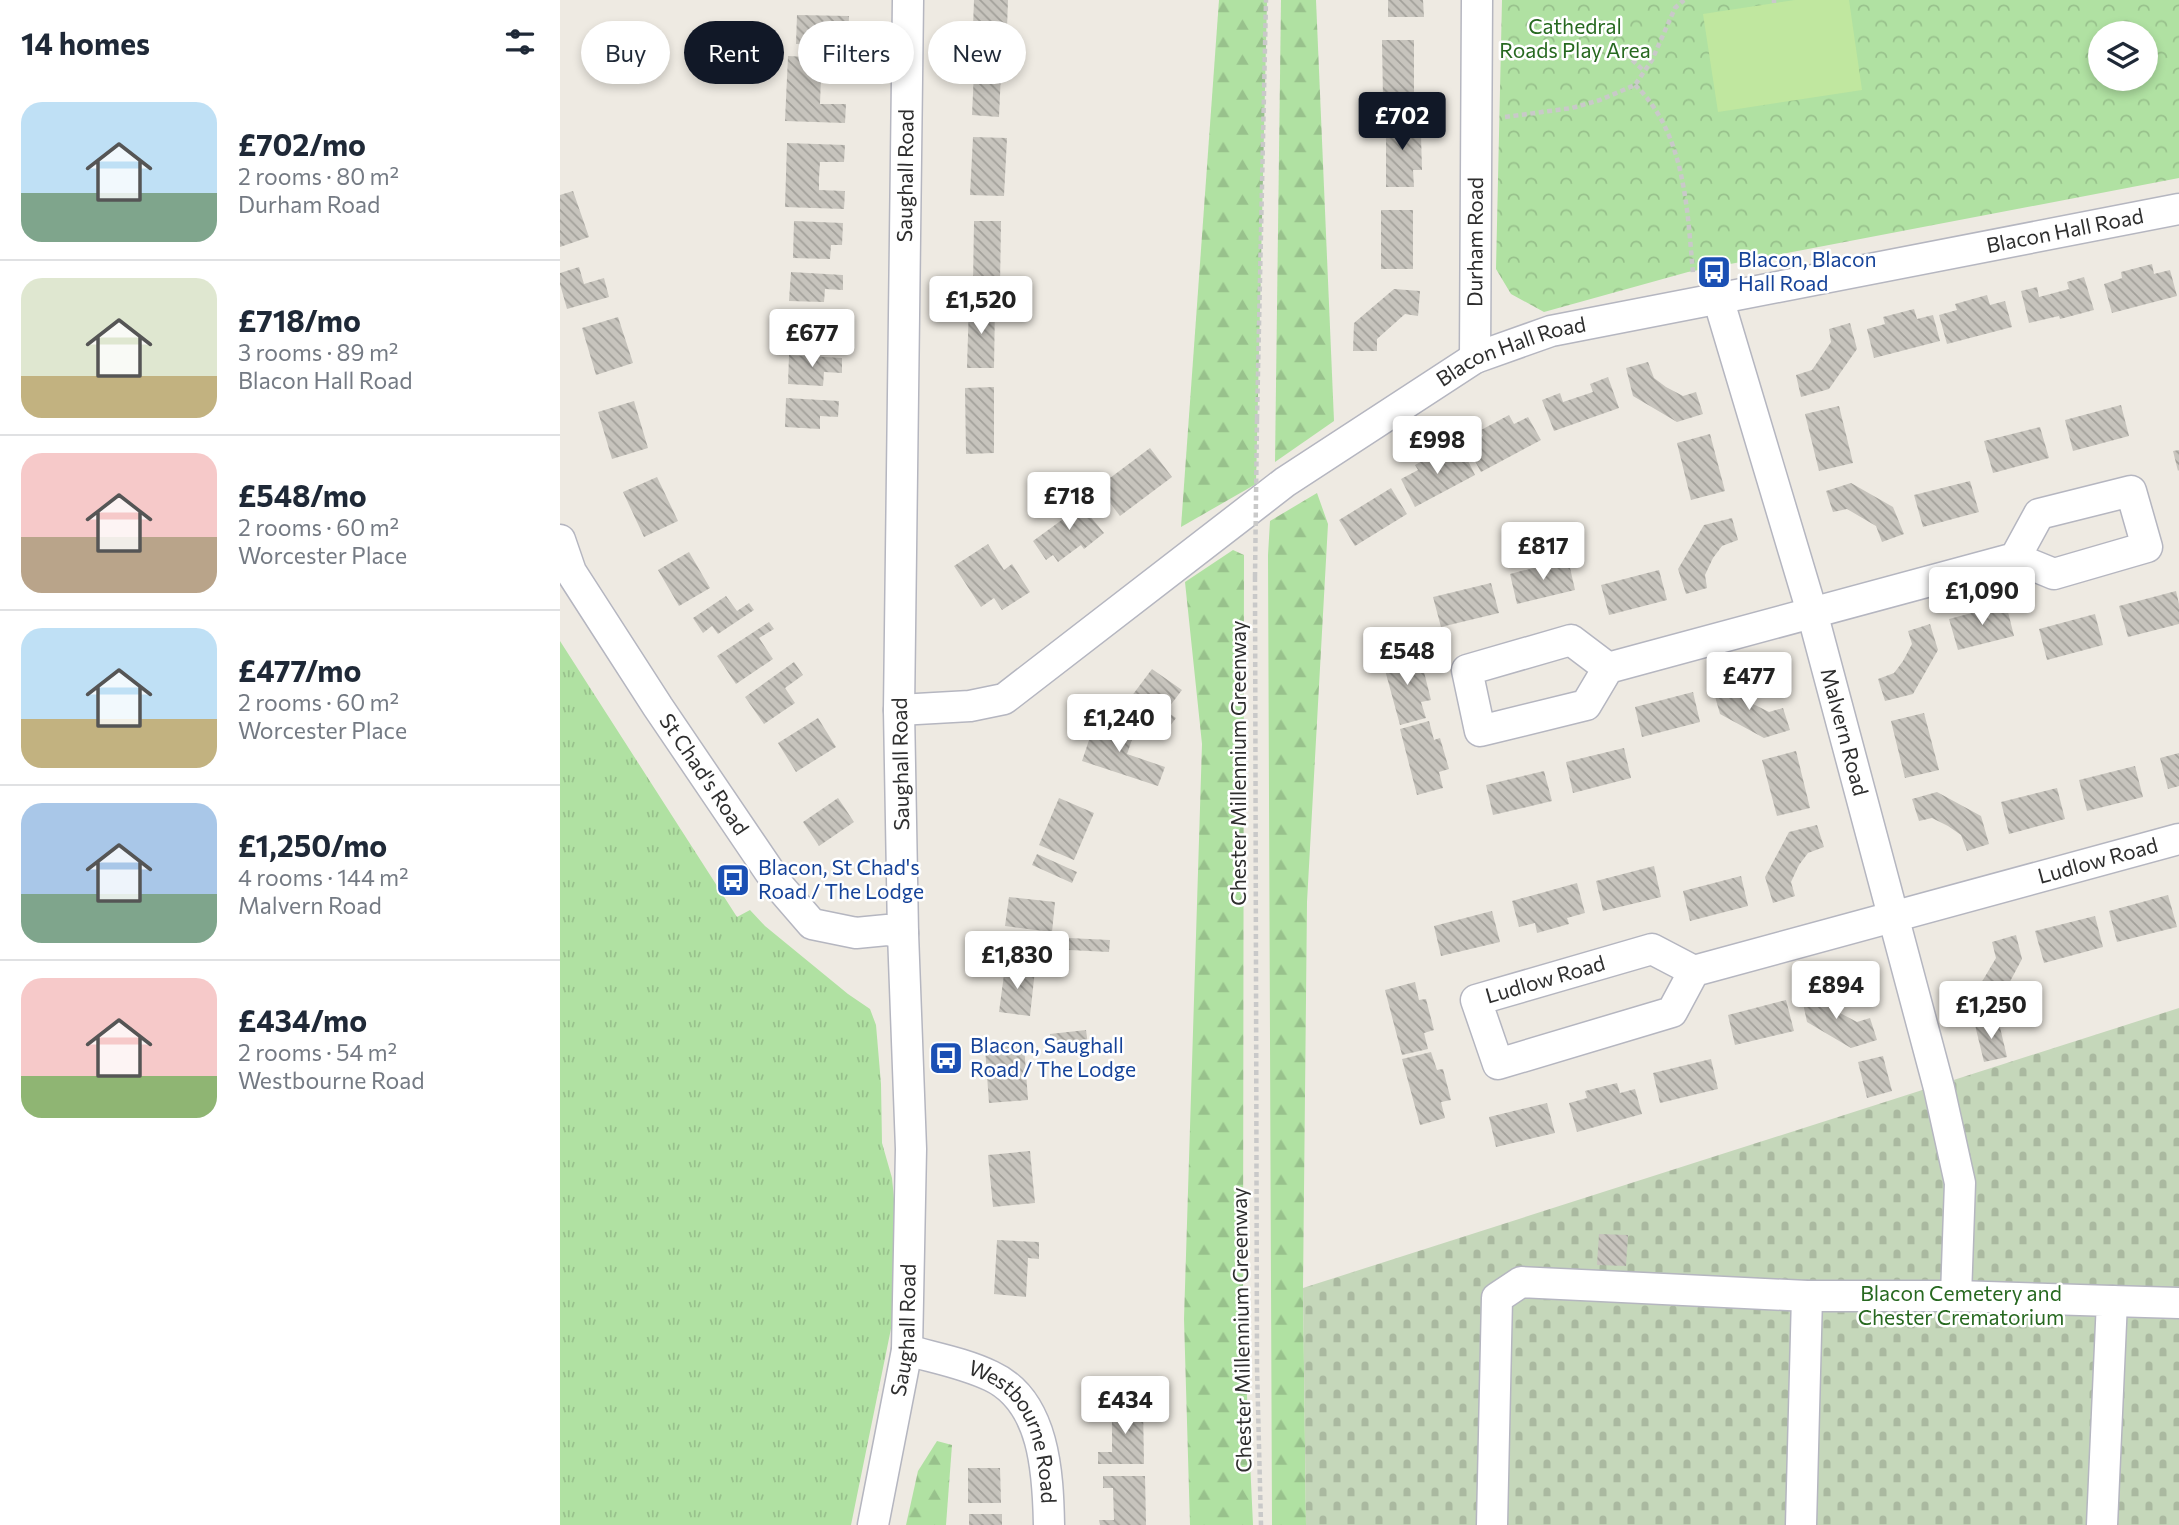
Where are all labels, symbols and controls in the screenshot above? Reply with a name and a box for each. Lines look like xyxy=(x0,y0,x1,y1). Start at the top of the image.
park label: Cathedral Roads Play Area xyxy=(1499,13,1651,62)
chip: Buy xyxy=(581,21,670,84)
chip: Rent xyxy=(684,21,784,84)
chip: Filters xyxy=(798,21,914,84)
chip: New xyxy=(928,21,1026,84)
map controls xyxy=(2088,21,2158,91)
button: layers xyxy=(2088,21,2158,91)
icon: filters xyxy=(501,23,539,61)
text: 14 homes xyxy=(21,24,150,61)
pin: £702 xyxy=(1361,92,1443,152)
text: £702 xyxy=(1375,101,1429,129)
street label: Saughall Road xyxy=(891,109,918,242)
text: £702/mo xyxy=(238,125,366,162)
icon: home xyxy=(77,130,161,214)
text: 2 rooms · 80 m² xyxy=(238,162,399,190)
street label: Durham Road xyxy=(1461,177,1487,307)
text: Durham Road xyxy=(238,190,380,218)
street label: Blacon Hall Road xyxy=(1984,202,2145,257)
place label: Blacon, Blacon Hall Road xyxy=(1738,246,1877,295)
bus stop icon: Blacon, Blacon Hall Road xyxy=(1695,253,1733,291)
pin: £1,520 xyxy=(924,276,1038,336)
text: £1,520 xyxy=(945,285,1017,313)
text: £718/mo xyxy=(238,301,361,338)
icon: home xyxy=(77,306,161,390)
pin: £677 xyxy=(771,310,853,369)
street label: Blacon Hall Road xyxy=(1431,311,1588,391)
text: £677 xyxy=(785,318,839,346)
text: 3 rooms · 89 m² xyxy=(238,338,398,366)
text: Blacon Hall Road xyxy=(238,366,412,394)
pin: £998 xyxy=(1396,416,1478,476)
text: £998 xyxy=(1409,425,1465,453)
pin: £718 xyxy=(1028,472,1110,532)
text: £548/mo xyxy=(238,476,367,513)
icon: home xyxy=(77,481,161,565)
text: £718 xyxy=(1043,481,1095,509)
text: 2 rooms · 60 m² xyxy=(238,513,399,541)
pin: £817 xyxy=(1502,522,1584,582)
text: £817 xyxy=(1517,531,1569,559)
text: Worcester Place xyxy=(238,541,407,569)
pin: £1,090 xyxy=(1925,568,2039,627)
text: £1,090 xyxy=(1945,576,2019,604)
street label: Chester Millennium Greenway xyxy=(1225,620,1250,906)
pin: £548 xyxy=(1366,628,1448,687)
text: £548 xyxy=(1379,636,1435,664)
text: £477/mo xyxy=(238,651,361,688)
pin: £477 xyxy=(1708,652,1790,712)
icon: home xyxy=(77,656,161,740)
text: £477 xyxy=(1723,661,1775,689)
street label: Malvern Road xyxy=(1816,665,1874,798)
text: 2 rooms · 60 m² xyxy=(238,688,399,716)
pin: £1,240 xyxy=(1062,694,1176,754)
street label: Saughall Road xyxy=(886,697,913,831)
text: £1,240 xyxy=(1083,703,1155,731)
street label: St Chad's Road xyxy=(655,708,755,839)
text: Worcester Place xyxy=(238,716,407,744)
text: £1,250/mo xyxy=(238,826,387,863)
icon: home xyxy=(77,831,161,915)
street label: Ludlow Road xyxy=(2035,831,2160,888)
place label: Blacon, St Chad's Road / The Lodge xyxy=(758,854,924,903)
bus stop icon: Blacon, St Chad's Road / The Lodge xyxy=(714,861,752,899)
text: 4 rooms · 144 m² xyxy=(238,863,408,891)
text: Malvern Road xyxy=(238,891,382,919)
pin: £1,830 xyxy=(960,932,1074,991)
text: £1,830 xyxy=(981,940,1053,968)
street label: Ludlow Road xyxy=(1482,949,1608,1008)
pin: £894 xyxy=(1795,962,1877,1021)
text: £894 xyxy=(1808,970,1864,998)
pin: £1,250 xyxy=(1934,982,2048,1041)
text: £1,250 xyxy=(1955,990,2027,1018)
text: £434/mo xyxy=(238,1001,367,1038)
icon: home xyxy=(77,1006,161,1090)
place label: Blacon, Saughall Road / The Lodge xyxy=(970,1032,1136,1081)
text: 2 rooms · 54 m² xyxy=(238,1038,397,1066)
bus stop icon: Blacon, Saughall Road / The Lodge xyxy=(927,1039,965,1077)
text: Westbourne Road xyxy=(238,1066,425,1094)
street label: Chester Millennium Greenway xyxy=(1226,1187,1255,1473)
street label: Saughall Road xyxy=(884,1263,920,1398)
park label: Blacon Cemetery and Chester Crematorium xyxy=(1858,1280,2064,1329)
street label: Westbourne Road xyxy=(965,1354,1062,1504)
pin: £434 xyxy=(1084,1376,1166,1436)
text: £434 xyxy=(1097,1385,1153,1413)

